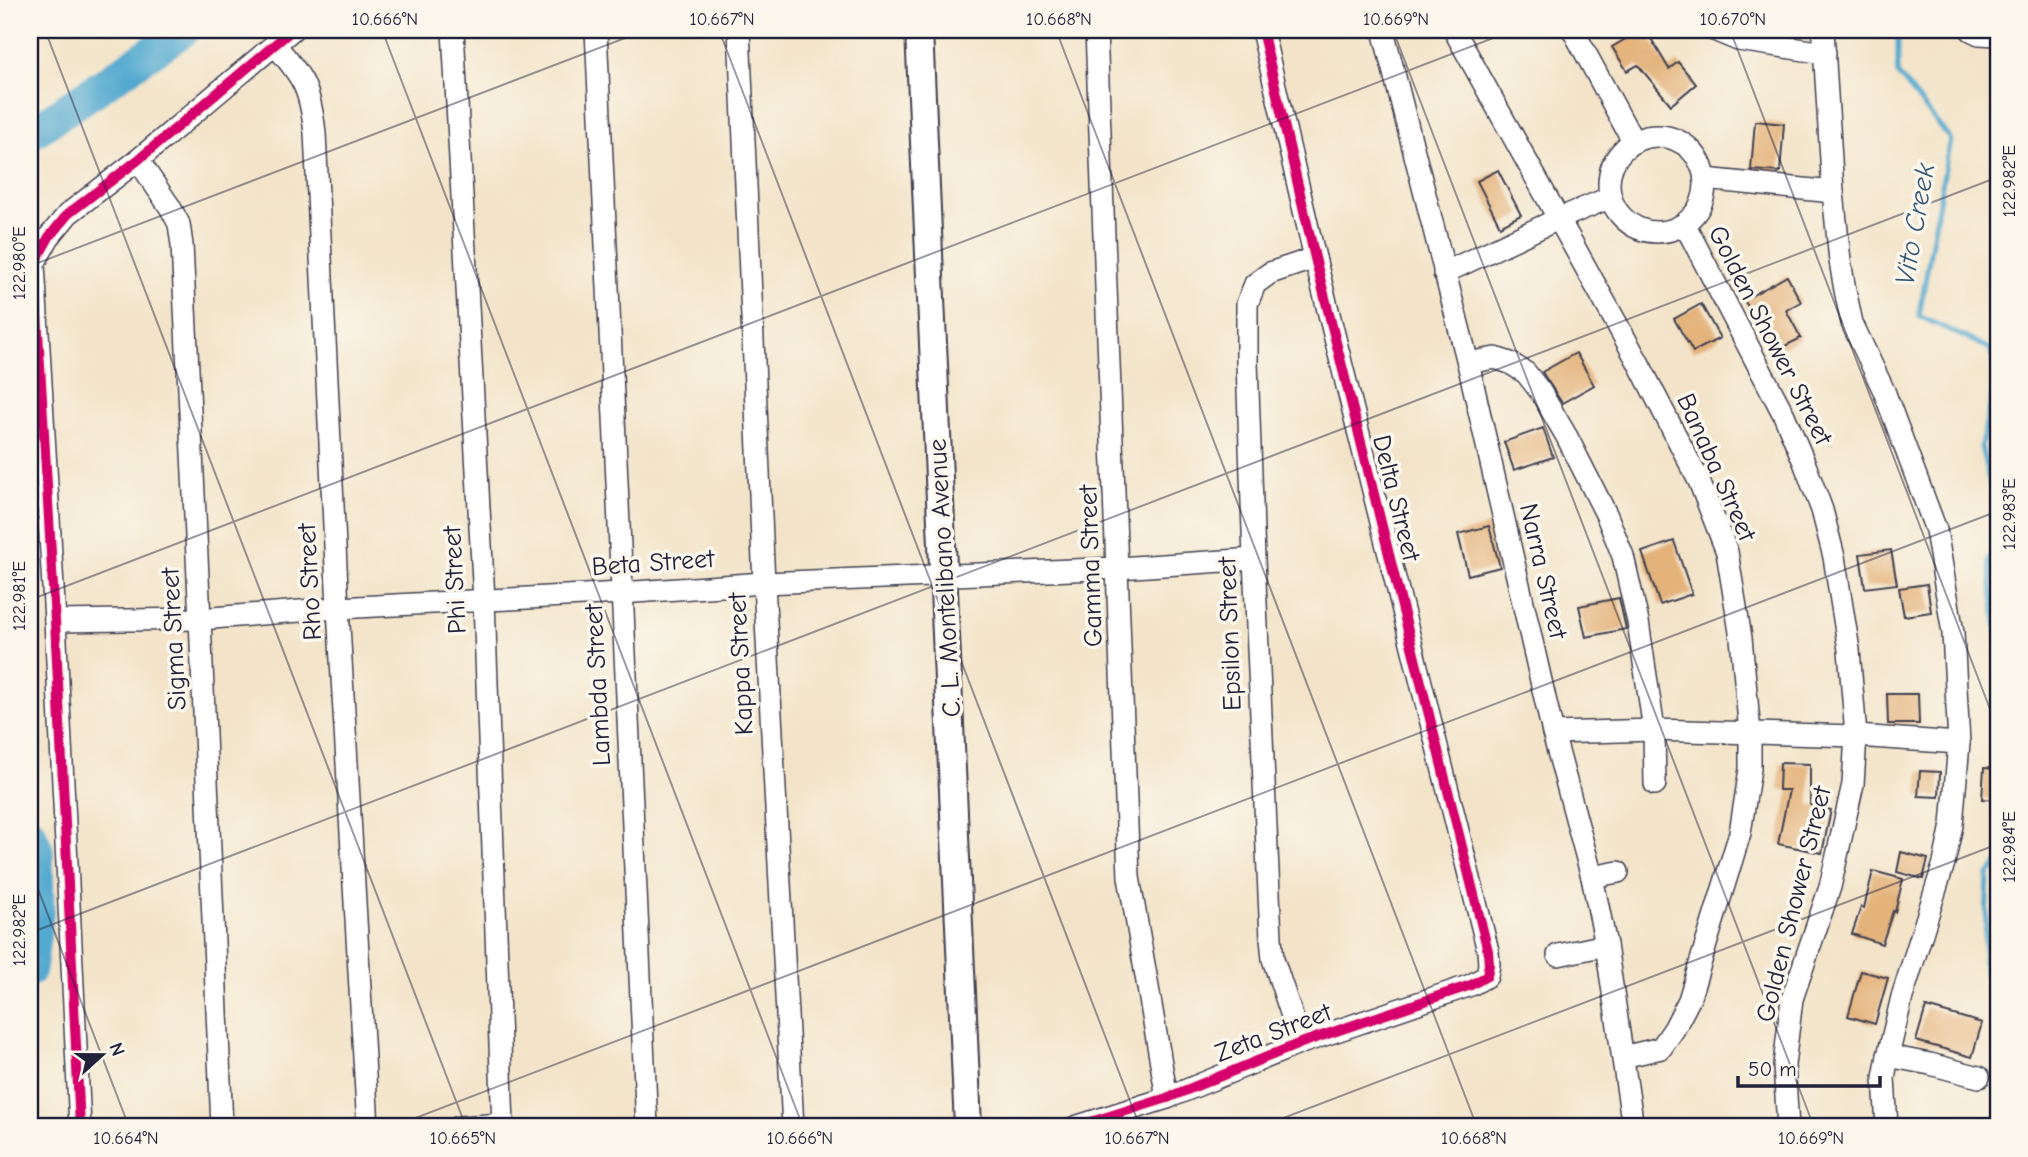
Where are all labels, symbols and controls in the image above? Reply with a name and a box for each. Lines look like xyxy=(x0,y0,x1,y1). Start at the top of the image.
text: 10.666°N xyxy=(352,9,418,30)
text: 10.667°N xyxy=(689,9,755,30)
text: 10.668°N xyxy=(1026,9,1092,30)
text: 10.669°N xyxy=(1363,9,1429,30)
text: 10.670°N xyxy=(1700,9,1766,30)
text: 122.982°E xyxy=(1999,145,2020,217)
water label: Vito Creek xyxy=(1889,160,1941,288)
street label: Golden Shower Street xyxy=(1702,221,1839,451)
text: 122.980°E xyxy=(9,226,30,300)
street label: Banaba Street xyxy=(1670,389,1763,547)
street label: Delta Street xyxy=(1366,432,1427,566)
street label: C. L. Montelibano Avenue xyxy=(923,438,967,718)
text: 122.983°E xyxy=(1999,478,2020,550)
street label: Gamma Street xyxy=(1073,483,1109,648)
street label: Narra Street xyxy=(1513,501,1573,643)
street label: Rho Street xyxy=(292,521,328,641)
street label: Phi Street xyxy=(437,524,473,635)
street label: Beta Street xyxy=(591,544,717,582)
street label: Epsilon Street xyxy=(1212,555,1248,711)
text: 122.981°E xyxy=(9,561,30,631)
street label: Sigma Street xyxy=(155,565,193,711)
street label: Kappa Street xyxy=(722,590,760,736)
street label: Lambda Street xyxy=(579,602,617,767)
street label: Golden Shower Street xyxy=(1750,782,1838,1025)
text: 122.984°E xyxy=(1999,811,2020,883)
text: 122.982°E xyxy=(9,894,30,966)
street label: Zeta Street xyxy=(1211,997,1337,1069)
north arrow xyxy=(66,1020,136,1090)
text: N xyxy=(104,1040,129,1059)
scale bar xyxy=(1738,1045,1879,1089)
text: 50 m xyxy=(1748,1057,1797,1081)
text: 10.664°N xyxy=(93,1128,159,1149)
text: 10.665°N xyxy=(430,1128,496,1149)
text: 10.666°N xyxy=(767,1128,833,1149)
text: 10.667°N xyxy=(1104,1128,1170,1149)
text: 10.668°N xyxy=(1441,1128,1507,1149)
text: 10.669°N xyxy=(1778,1128,1844,1149)

